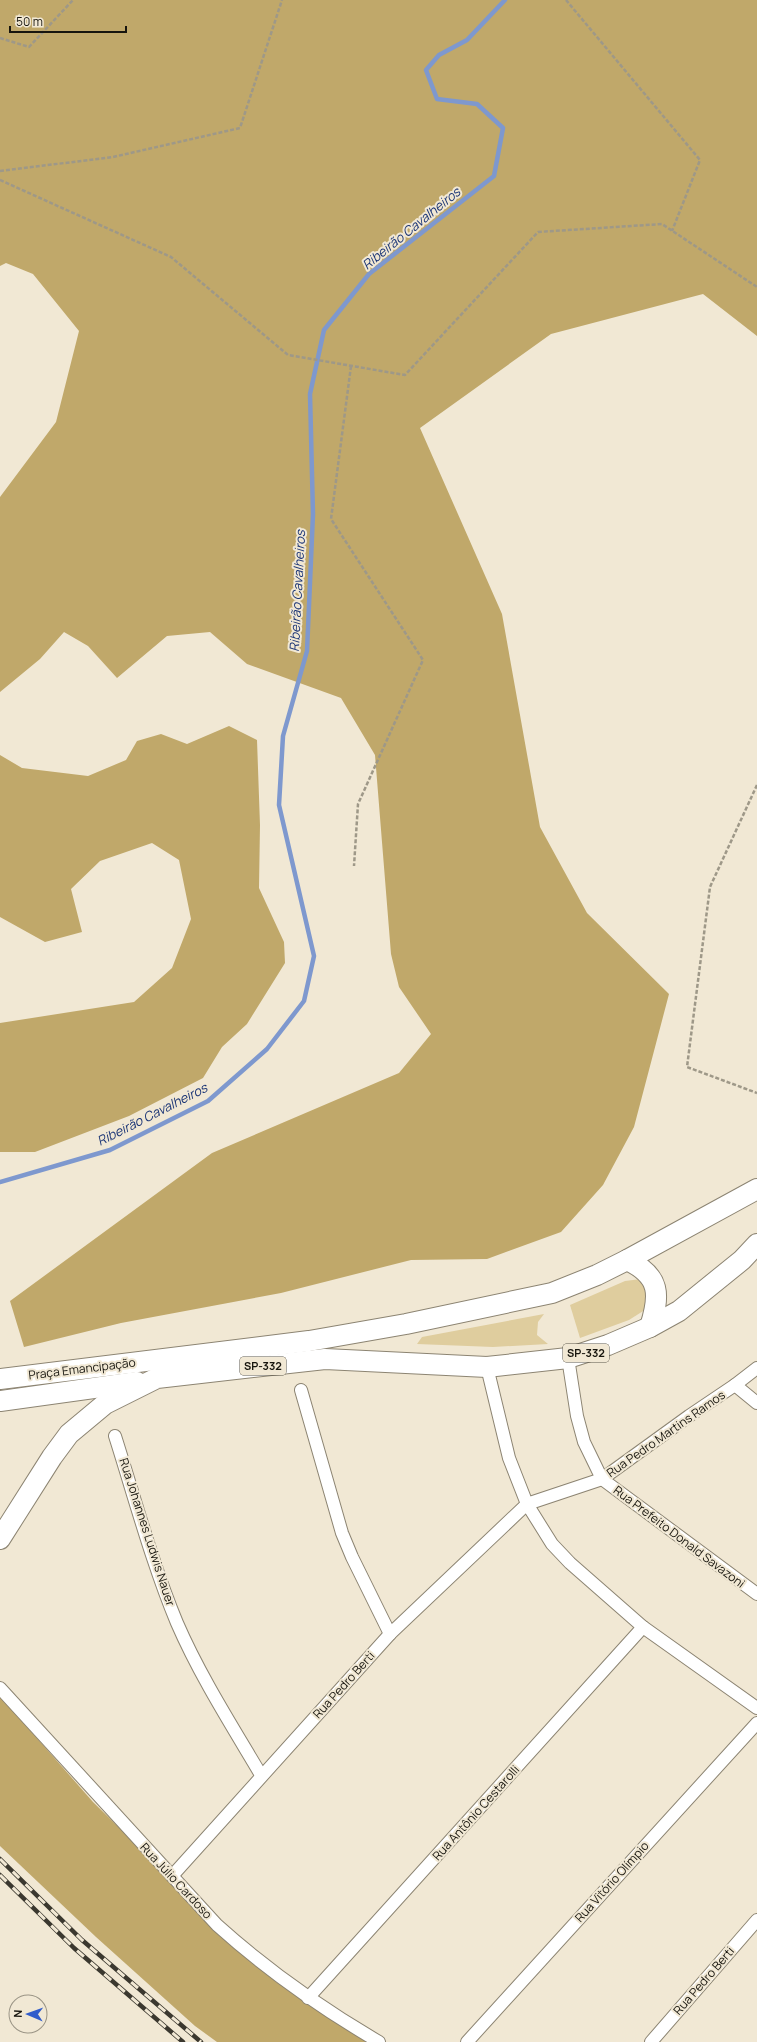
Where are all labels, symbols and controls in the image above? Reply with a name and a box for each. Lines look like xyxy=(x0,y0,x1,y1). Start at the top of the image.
scale bar xyxy=(10,8,126,34)
text: 50 m xyxy=(16,13,43,30)
water label: Ribeirão Cavalheiros xyxy=(358,182,465,273)
water label: Ribeirão Cavalheiros xyxy=(285,529,309,652)
water label: Ribeirão Cavalheiros xyxy=(94,1078,211,1150)
road number: SP-332 xyxy=(563,1344,609,1362)
street label: Praça Emancipação xyxy=(27,1353,136,1384)
road number: SP-332 xyxy=(240,1357,286,1375)
street label: Rua Pedro Martins Ramos xyxy=(603,1386,728,1481)
street label: Rua Johannes Ludwis Nauer xyxy=(116,1456,180,1609)
street label: Rua Prefeito Donald Savazoni xyxy=(610,1482,749,1592)
street label: Rua Pedro Berti xyxy=(309,1647,378,1722)
street label: Rua Antônio Cestarolli xyxy=(428,1761,523,1864)
street label: Rua Vitório Olímpio xyxy=(571,1838,653,1926)
street label: Rua Júlio Cardoso xyxy=(137,1839,216,1922)
street label: Rua Pedro Berti xyxy=(669,1943,738,2018)
north arrow xyxy=(8,1994,48,2034)
text: N xyxy=(10,2009,25,2018)

